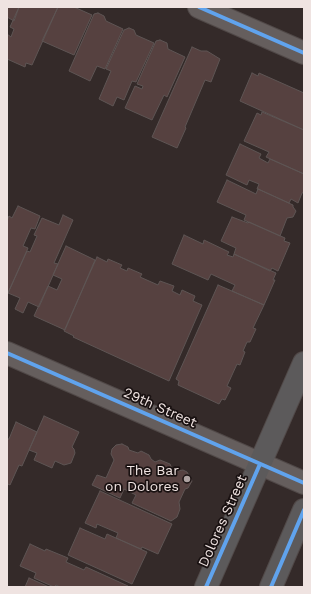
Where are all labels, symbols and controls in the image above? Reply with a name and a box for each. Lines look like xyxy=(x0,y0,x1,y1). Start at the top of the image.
street label: 29th Street xyxy=(121,384,199,432)
place label: The Bar on Dolores xyxy=(105,463,179,496)
street label: Dolores Street xyxy=(195,472,251,570)
marker: The Bar on Dolores xyxy=(182,474,192,484)

